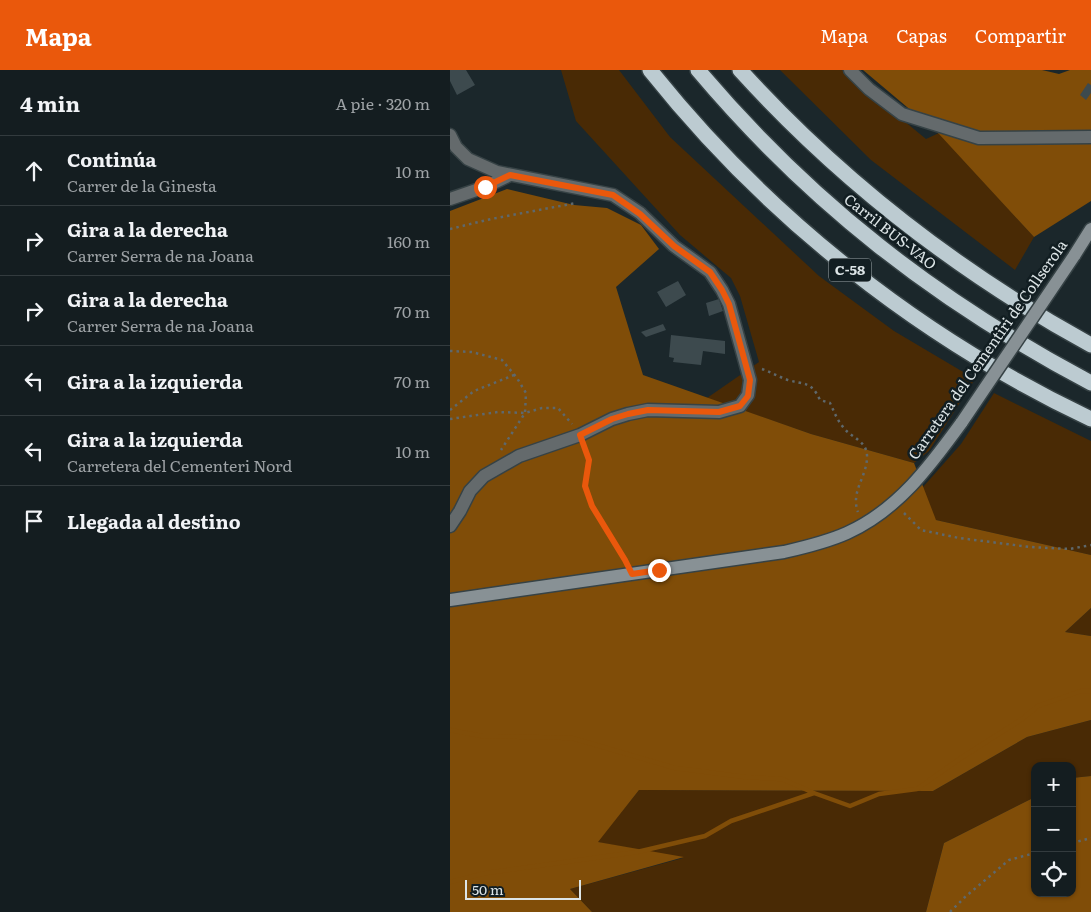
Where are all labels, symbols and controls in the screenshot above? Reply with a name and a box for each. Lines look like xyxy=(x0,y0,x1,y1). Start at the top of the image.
text: Mapa xyxy=(25,18,92,53)
text: Mapa xyxy=(820,22,868,49)
text: Capas xyxy=(896,22,947,49)
text: Compartir xyxy=(975,22,1066,49)
text: 4 min xyxy=(20,87,80,118)
text: A pie · 320 m xyxy=(336,91,430,115)
text: Continúa xyxy=(67,145,157,173)
icon: ahead xyxy=(20,157,48,185)
text: 10 m xyxy=(396,159,430,183)
text: Carrer de la Ginesta xyxy=(67,173,217,197)
route start xyxy=(474,176,497,199)
street label: Carril BUS-VAO xyxy=(840,187,942,274)
text: Gira a la derecha xyxy=(67,215,228,243)
icon: right xyxy=(20,227,48,255)
text: 160 m xyxy=(387,229,430,253)
street label: Carretera del Cementiri de Collserola xyxy=(902,234,1072,464)
text: Carrer Serra de na Joana xyxy=(67,243,254,267)
road number: C-58 xyxy=(829,258,871,282)
text: Gira a la derecha xyxy=(67,285,228,313)
icon: right xyxy=(20,297,48,325)
text: 70 m xyxy=(394,299,430,323)
text: Carrer Serra de na Joana xyxy=(67,313,254,337)
icon: left xyxy=(20,367,48,395)
text: Gira a la izquierda xyxy=(67,367,243,395)
text: 70 m xyxy=(394,369,430,393)
text: Gira a la izquierda xyxy=(67,425,243,453)
icon: left xyxy=(20,437,48,465)
text: 10 m xyxy=(396,439,430,463)
text: Carretera del Cementeri Nord xyxy=(67,453,292,477)
icon: arrive xyxy=(20,507,48,535)
text: Llegada al destino xyxy=(67,507,241,535)
route end xyxy=(648,559,671,582)
map controls xyxy=(1031,762,1076,897)
button: + xyxy=(1031,762,1076,807)
button: − xyxy=(1031,807,1076,852)
button: locate xyxy=(1031,852,1076,897)
scale bar xyxy=(465,877,581,900)
text: 50 m xyxy=(472,879,504,899)

